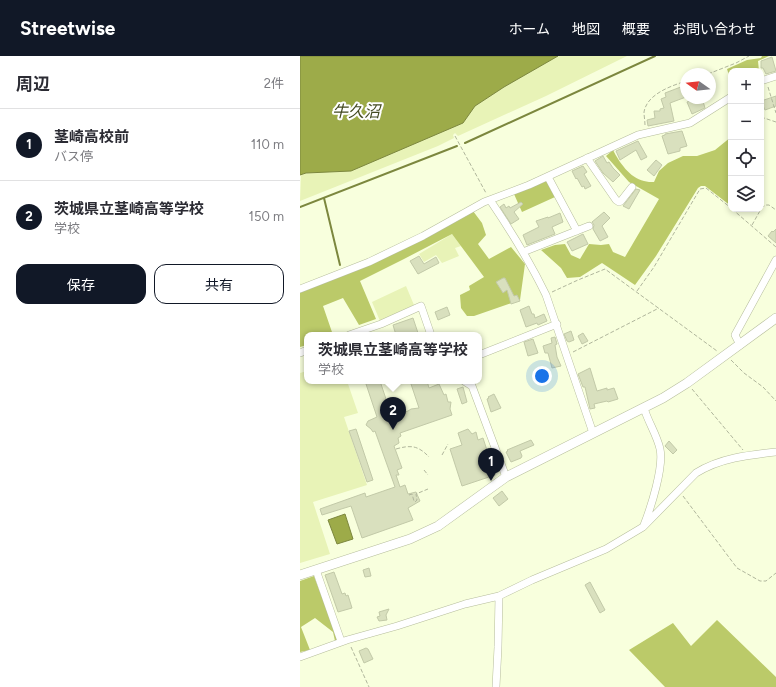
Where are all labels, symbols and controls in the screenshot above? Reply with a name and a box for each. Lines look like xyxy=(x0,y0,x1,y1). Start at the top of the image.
text: Streetwise xyxy=(20,17,115,40)
text: ホーム xyxy=(508,21,550,38)
text: 地図 xyxy=(572,21,600,38)
text: 概要 xyxy=(622,21,650,38)
text: お問い合わせ xyxy=(672,21,756,38)
north arrow xyxy=(680,68,716,104)
map controls xyxy=(728,68,764,212)
button: + xyxy=(728,68,764,104)
text: 周辺 xyxy=(16,74,50,94)
text: 2件 xyxy=(264,76,284,91)
water label: 牛久沼 xyxy=(332,102,382,121)
button: − xyxy=(728,104,764,140)
text: 茎崎高校前 xyxy=(54,128,129,146)
text: 1 xyxy=(26,137,32,152)
text: 110 m xyxy=(251,137,284,152)
button: locate xyxy=(728,140,764,176)
text: バス停 xyxy=(54,149,93,164)
button: layers xyxy=(728,176,764,212)
text: 茨城県立茎崎高等学校 xyxy=(54,200,204,218)
text: 2 xyxy=(25,209,33,224)
text: 150 m xyxy=(249,209,284,224)
text: 学校 xyxy=(54,221,80,236)
button: 保存 xyxy=(16,264,146,304)
button: 共有 xyxy=(154,264,284,304)
popup xyxy=(304,332,482,384)
text: 茨城県立茎崎高等学校 xyxy=(318,341,468,359)
text: 学校 xyxy=(318,362,344,377)
your location xyxy=(532,366,552,386)
pin: 2 xyxy=(380,397,406,430)
pin: 1 xyxy=(478,448,504,481)

